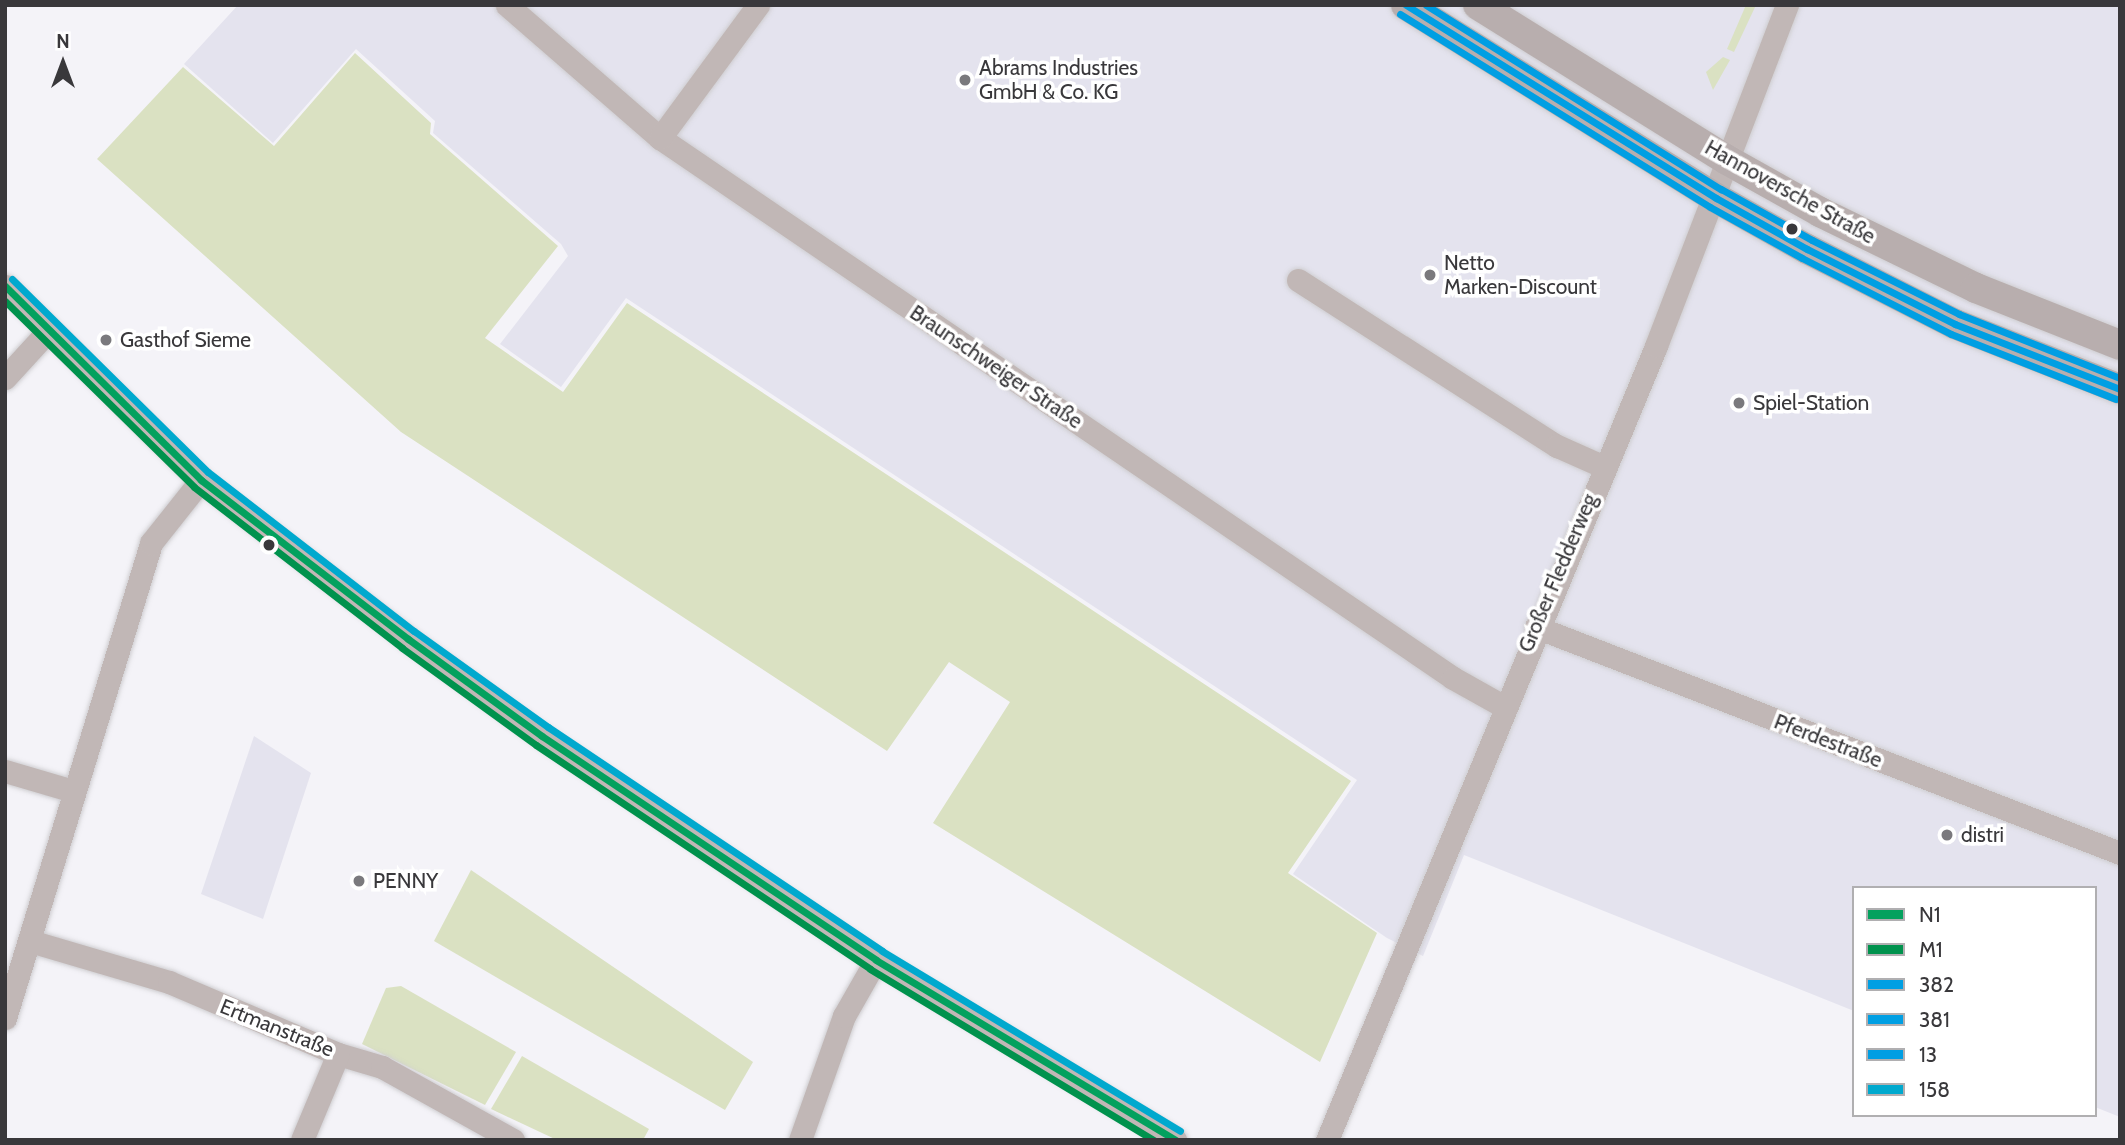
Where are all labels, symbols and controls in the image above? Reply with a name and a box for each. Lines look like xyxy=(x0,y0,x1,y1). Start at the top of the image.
north arrow xyxy=(28,28,98,98)
text: N xyxy=(56,30,70,53)
place label: Abrams Industries GmbH & Co. KG xyxy=(979,55,1138,105)
marker: Abrams Industries GmbH & Co. KG xyxy=(957,72,973,88)
street label: Hannoversche Straße xyxy=(1701,135,1879,249)
unlabelled marker xyxy=(1785,222,1799,236)
place label: Netto Marken-Discount xyxy=(1444,250,1597,300)
marker: Netto Marken-Discount xyxy=(1422,267,1438,283)
street label: Braunschweiger Straße xyxy=(905,300,1087,434)
place label: Gasthof Sieme xyxy=(120,327,251,353)
marker: Gasthof Sieme xyxy=(98,332,114,348)
place label: Spiel-Station xyxy=(1753,390,1869,416)
marker: Spiel-Station xyxy=(1731,395,1747,411)
street label: Großer Fledderweg xyxy=(1513,490,1603,656)
unlabelled marker xyxy=(262,538,276,552)
street label: Pferdestraße xyxy=(1771,709,1885,773)
place label: distri xyxy=(1961,822,2004,848)
marker: distri xyxy=(1939,827,1955,843)
place label: PENNY xyxy=(373,868,438,894)
marker: PENNY xyxy=(351,873,367,889)
legend xyxy=(1852,886,2097,1117)
text: N1 xyxy=(1919,902,1941,927)
text: M1 xyxy=(1919,937,1943,962)
text: 382 xyxy=(1919,972,1954,997)
street label: Ertmanstraße xyxy=(216,994,338,1062)
text: 381 xyxy=(1919,1007,1950,1032)
text: 13 xyxy=(1919,1042,1937,1067)
text: 158 xyxy=(1919,1077,1950,1102)

